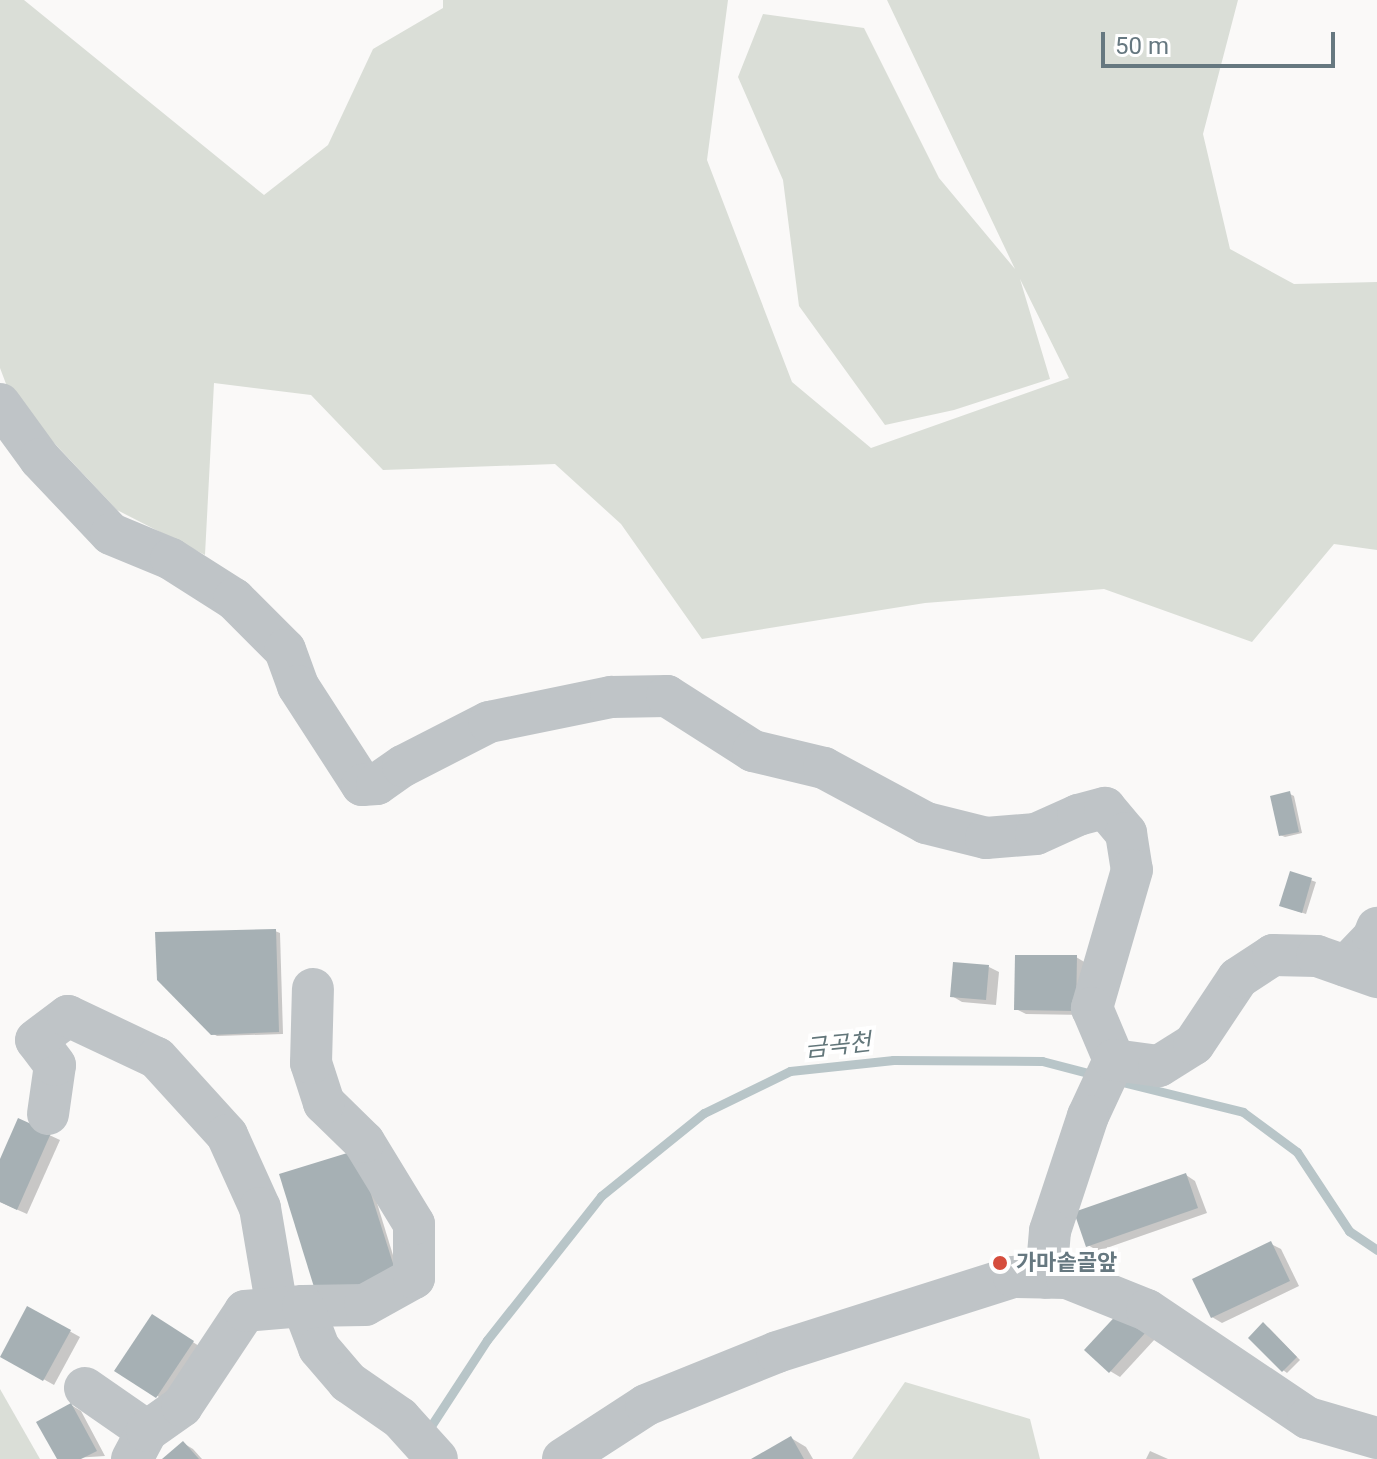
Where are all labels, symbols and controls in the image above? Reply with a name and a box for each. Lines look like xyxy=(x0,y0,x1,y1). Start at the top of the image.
scale bar xyxy=(1105,16,1339,66)
text: 50 m xyxy=(1115,32,1169,60)
water label: 금곡천 xyxy=(804,1028,872,1064)
place label: 가마솥골앞 xyxy=(1016,1250,1117,1276)
marker: 가마솥골앞 xyxy=(991,1254,1009,1272)

